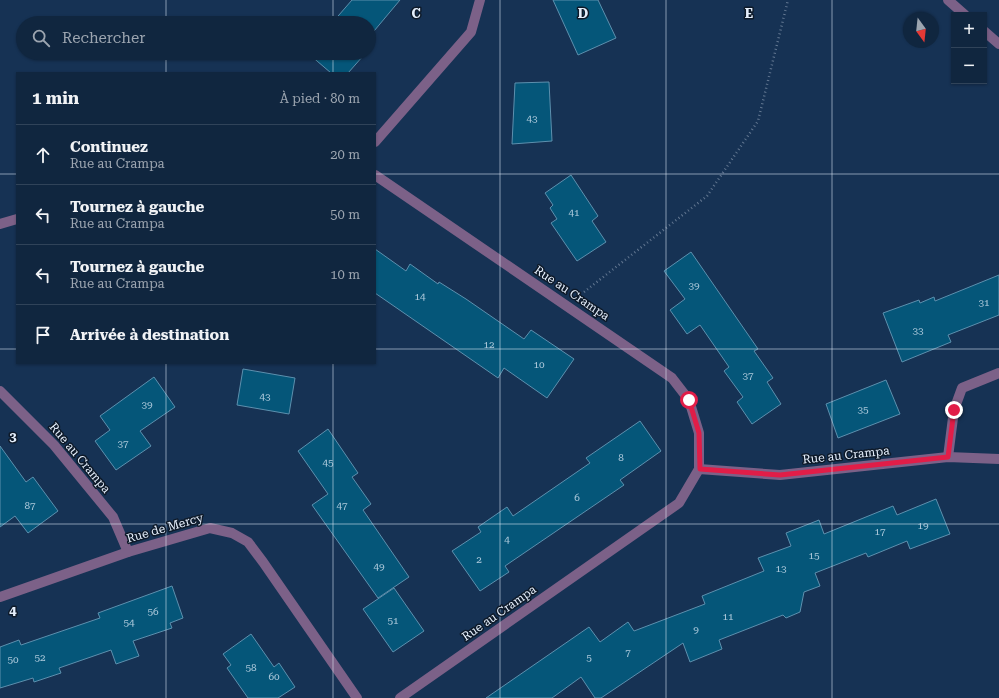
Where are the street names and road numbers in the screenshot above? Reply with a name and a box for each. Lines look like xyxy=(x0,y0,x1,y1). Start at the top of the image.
street label: Rue au Crampa xyxy=(532,263,613,323)
street label: Rue au Crampa xyxy=(47,420,114,496)
street label: Rue au Crampa xyxy=(802,443,891,467)
street label: Rue de Mercy xyxy=(125,510,206,546)
street label: Rue au Crampa xyxy=(459,582,539,644)

